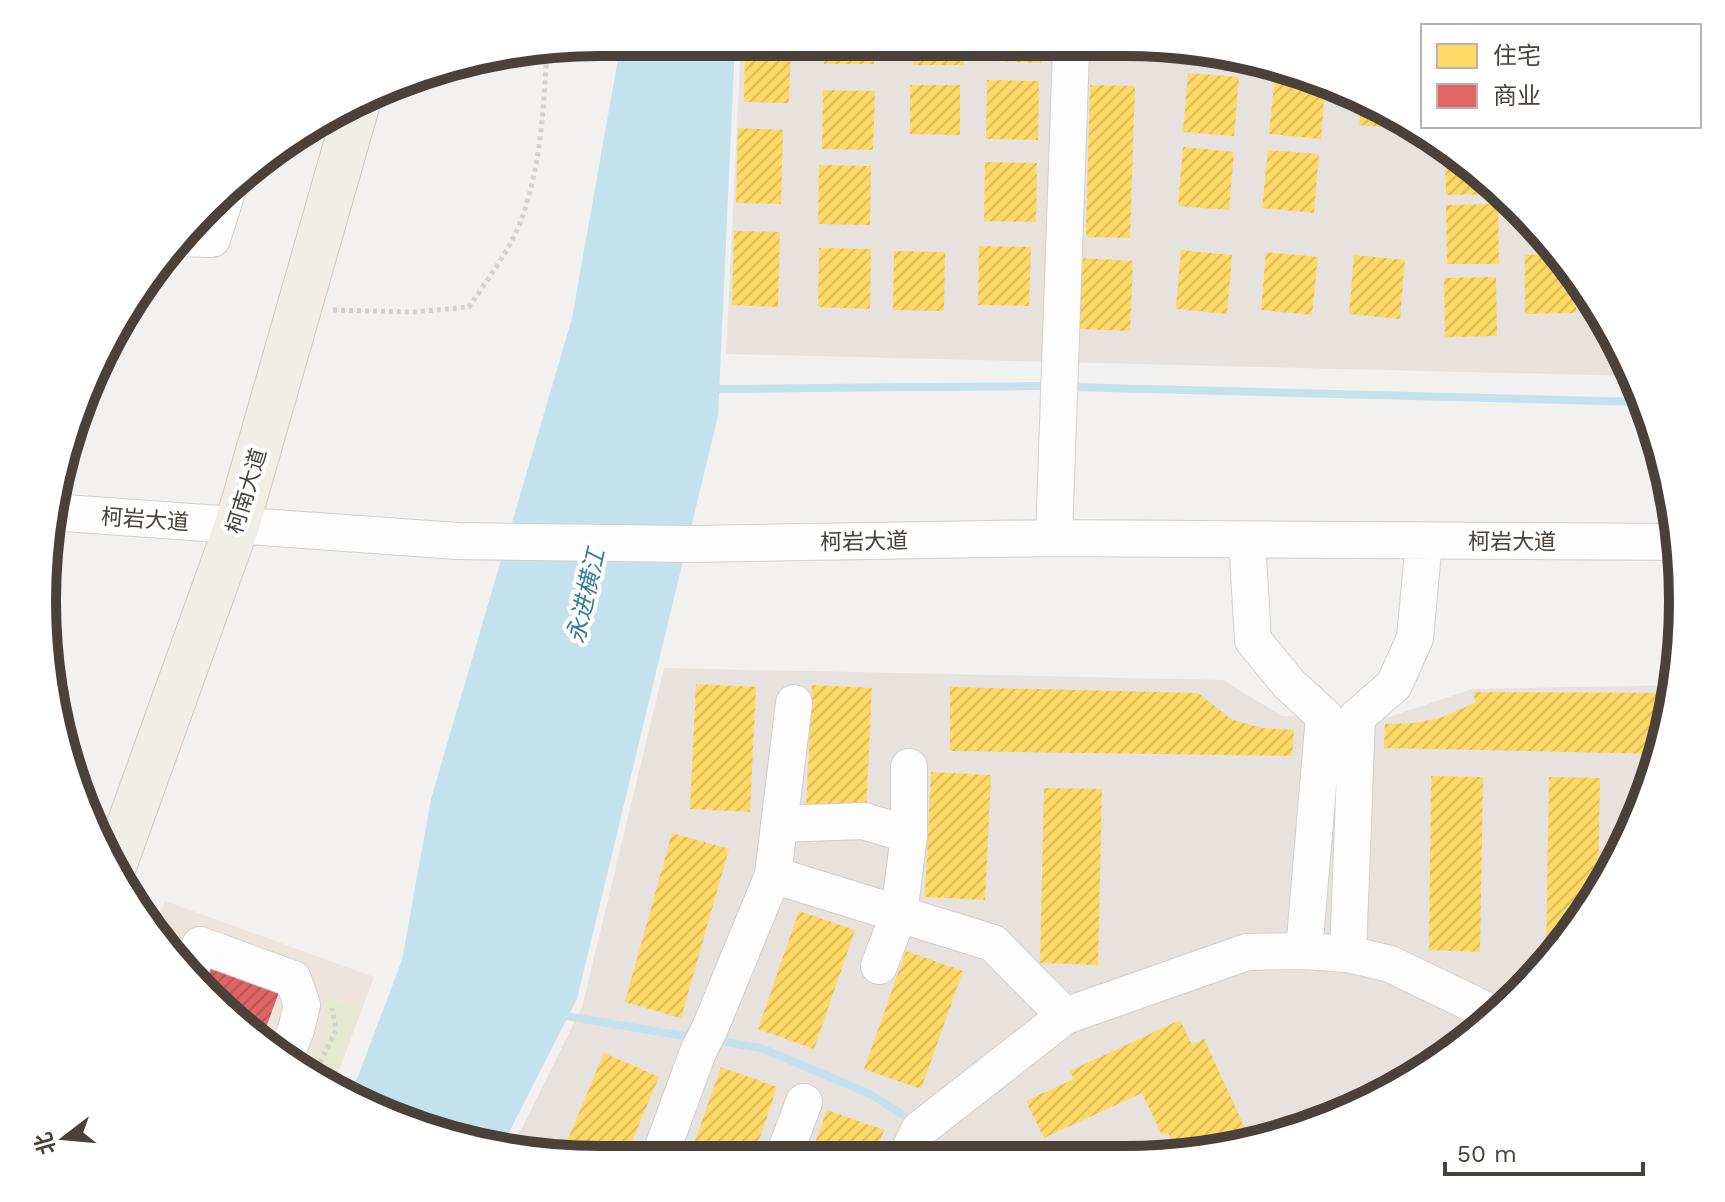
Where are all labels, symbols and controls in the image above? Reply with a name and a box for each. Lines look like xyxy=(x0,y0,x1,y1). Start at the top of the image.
legend xyxy=(1421,24,1701,128)
text: 住宅 xyxy=(1493,42,1541,70)
text: 商业 xyxy=(1493,82,1541,110)
street label: 柯南大道 xyxy=(222,445,271,537)
street label: 柯岩大道 xyxy=(100,504,190,535)
street label: 柯岩大道 xyxy=(820,528,908,555)
street label: 柯岩大道 xyxy=(1468,529,1556,554)
water label: 永进横江 xyxy=(562,543,611,646)
north arrow xyxy=(24,1098,104,1178)
scale bar xyxy=(1445,1126,1643,1176)
text: 北 xyxy=(30,1129,60,1157)
text: 50 m xyxy=(1457,1140,1517,1168)

